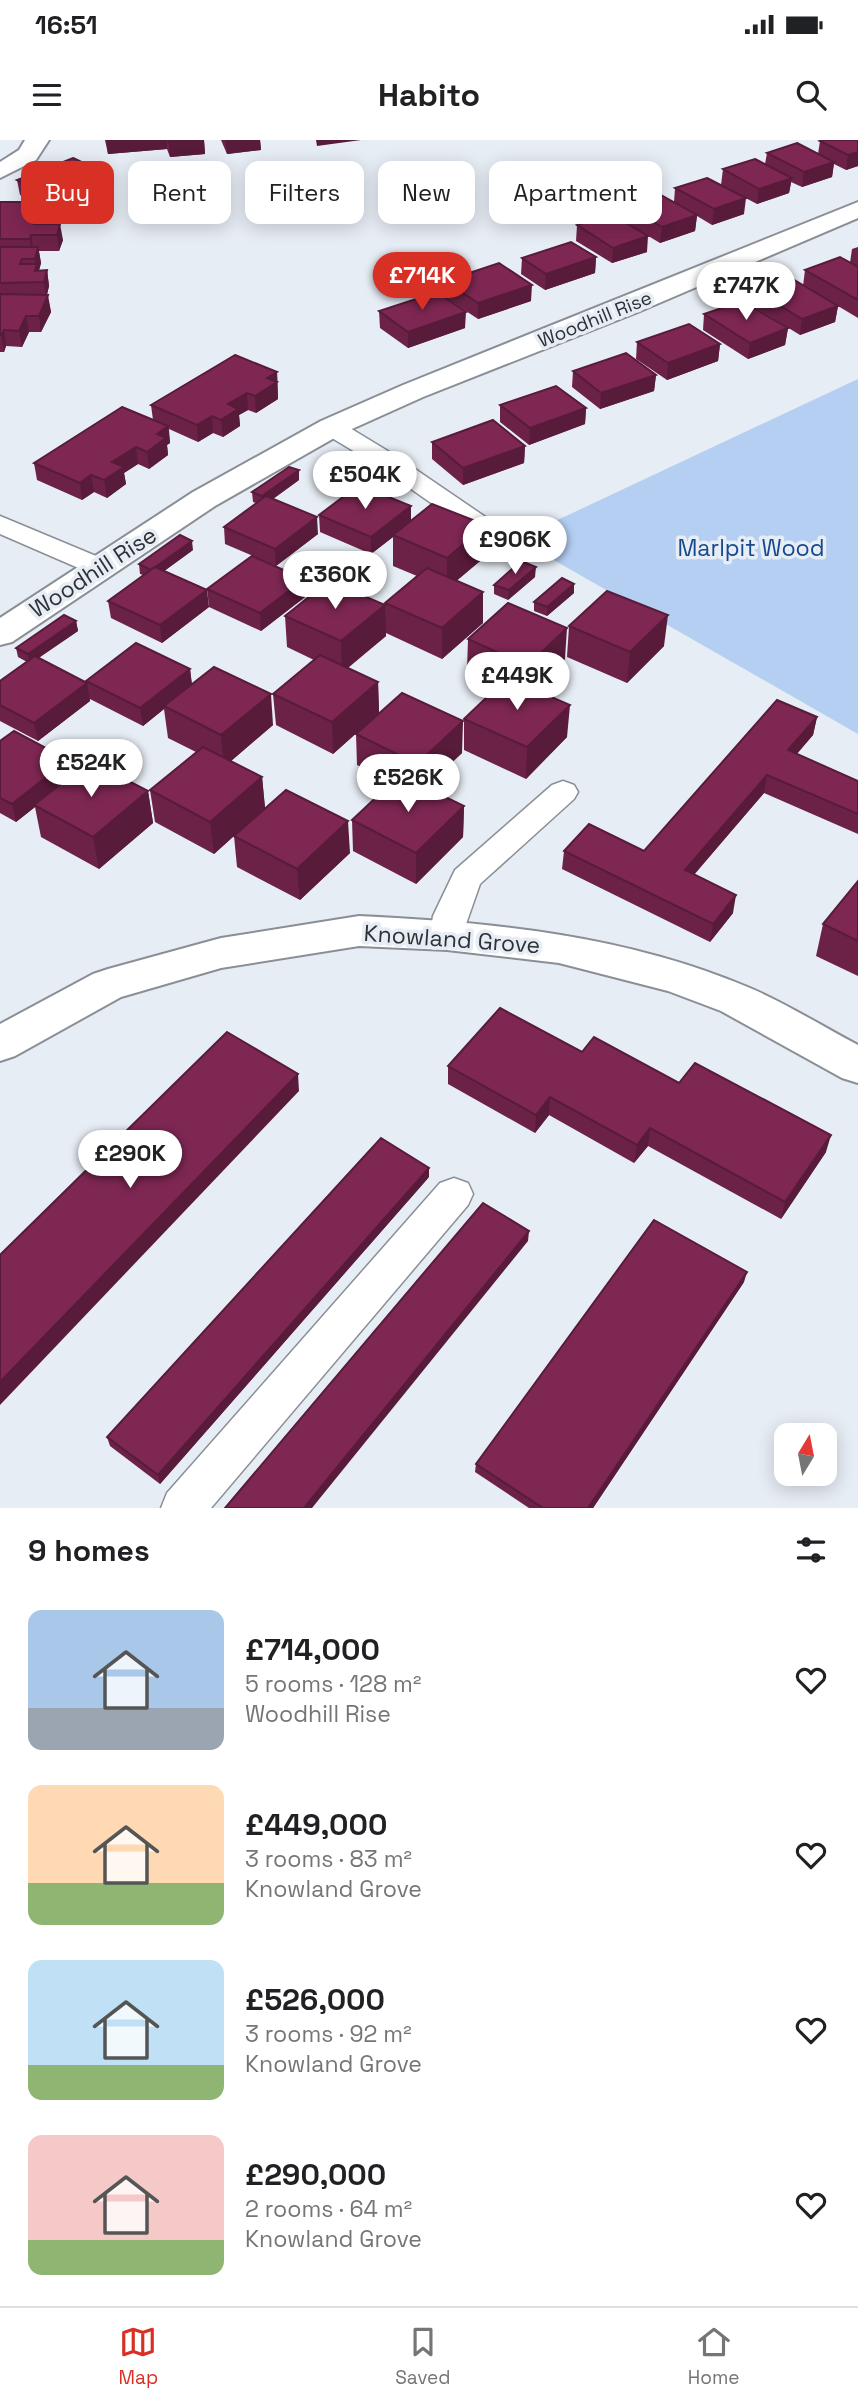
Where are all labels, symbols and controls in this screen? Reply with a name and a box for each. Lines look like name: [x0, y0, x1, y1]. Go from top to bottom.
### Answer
text: 16:51: [35, 8, 97, 42]
text: Habito: [378, 75, 480, 115]
icon: menu: [28, 76, 66, 114]
icon: search: [792, 76, 830, 114]
chip: Buy: [21, 161, 114, 224]
chip: Rent: [128, 161, 231, 224]
chip: Filters: [245, 161, 364, 224]
chip: New: [378, 161, 475, 224]
chip: Apartment: [489, 161, 662, 224]
pin: £714K: [373, 253, 471, 312]
text: £714K: [389, 260, 455, 290]
pin: £747K: [697, 262, 795, 322]
text: £747K: [712, 270, 780, 300]
street label: Woodhill Rise: [534, 285, 656, 353]
pin: £504K: [316, 452, 414, 511]
text: £504K: [329, 459, 401, 489]
pin: £906K: [466, 516, 564, 576]
street label: Woodhill Rise: [24, 520, 162, 624]
text: £906K: [479, 524, 551, 554]
park label: Marlpit Wood: [677, 533, 825, 563]
pin: £360K: [286, 552, 384, 611]
text: £360K: [299, 559, 371, 589]
pin: £449K: [468, 652, 566, 712]
text: £449K: [481, 660, 553, 690]
pin: £524K: [42, 740, 140, 799]
text: £524K: [56, 747, 126, 777]
pin: £526K: [359, 754, 457, 814]
text: £526K: [373, 762, 443, 792]
street label: Knowland Grove: [363, 918, 541, 960]
pin: £290K: [81, 1130, 179, 1190]
text: £290K: [94, 1138, 166, 1168]
north arrow: [774, 1423, 836, 1486]
map controls: [774, 1423, 837, 1486]
text: 9 homes: [28, 1531, 150, 1570]
icon: filters: [792, 1531, 830, 1569]
text: £714,000: [245, 1630, 380, 1669]
icon: home: [84, 1638, 168, 1722]
icon: heart: [792, 1661, 830, 1699]
text: 5 rooms · 128 m²: [245, 1669, 421, 1699]
text: Woodhill Rise: [245, 1699, 391, 1729]
text: £449,000: [245, 1805, 387, 1844]
icon: home: [84, 1813, 168, 1897]
icon: heart: [792, 1836, 830, 1874]
text: 3 rooms · 83 m²: [245, 1844, 412, 1874]
text: Knowland Grove: [245, 1874, 422, 1904]
text: £526,000: [245, 1980, 385, 2019]
icon: home: [84, 1988, 168, 2072]
icon: heart: [792, 2011, 830, 2049]
text: 3 rooms · 92 m²: [245, 2019, 412, 2049]
text: Knowland Grove: [245, 2049, 422, 2079]
text: £290,000: [245, 2155, 386, 2194]
icon: home: [84, 2163, 168, 2247]
icon: heart: [792, 2186, 830, 2224]
text: 2 rooms · 64 m²: [245, 2194, 412, 2224]
text: Knowland Grove: [245, 2224, 422, 2254]
tab: Map: [119, 2323, 158, 2390]
tab: Saved: [395, 2323, 451, 2390]
tab: Home: [688, 2323, 739, 2390]

